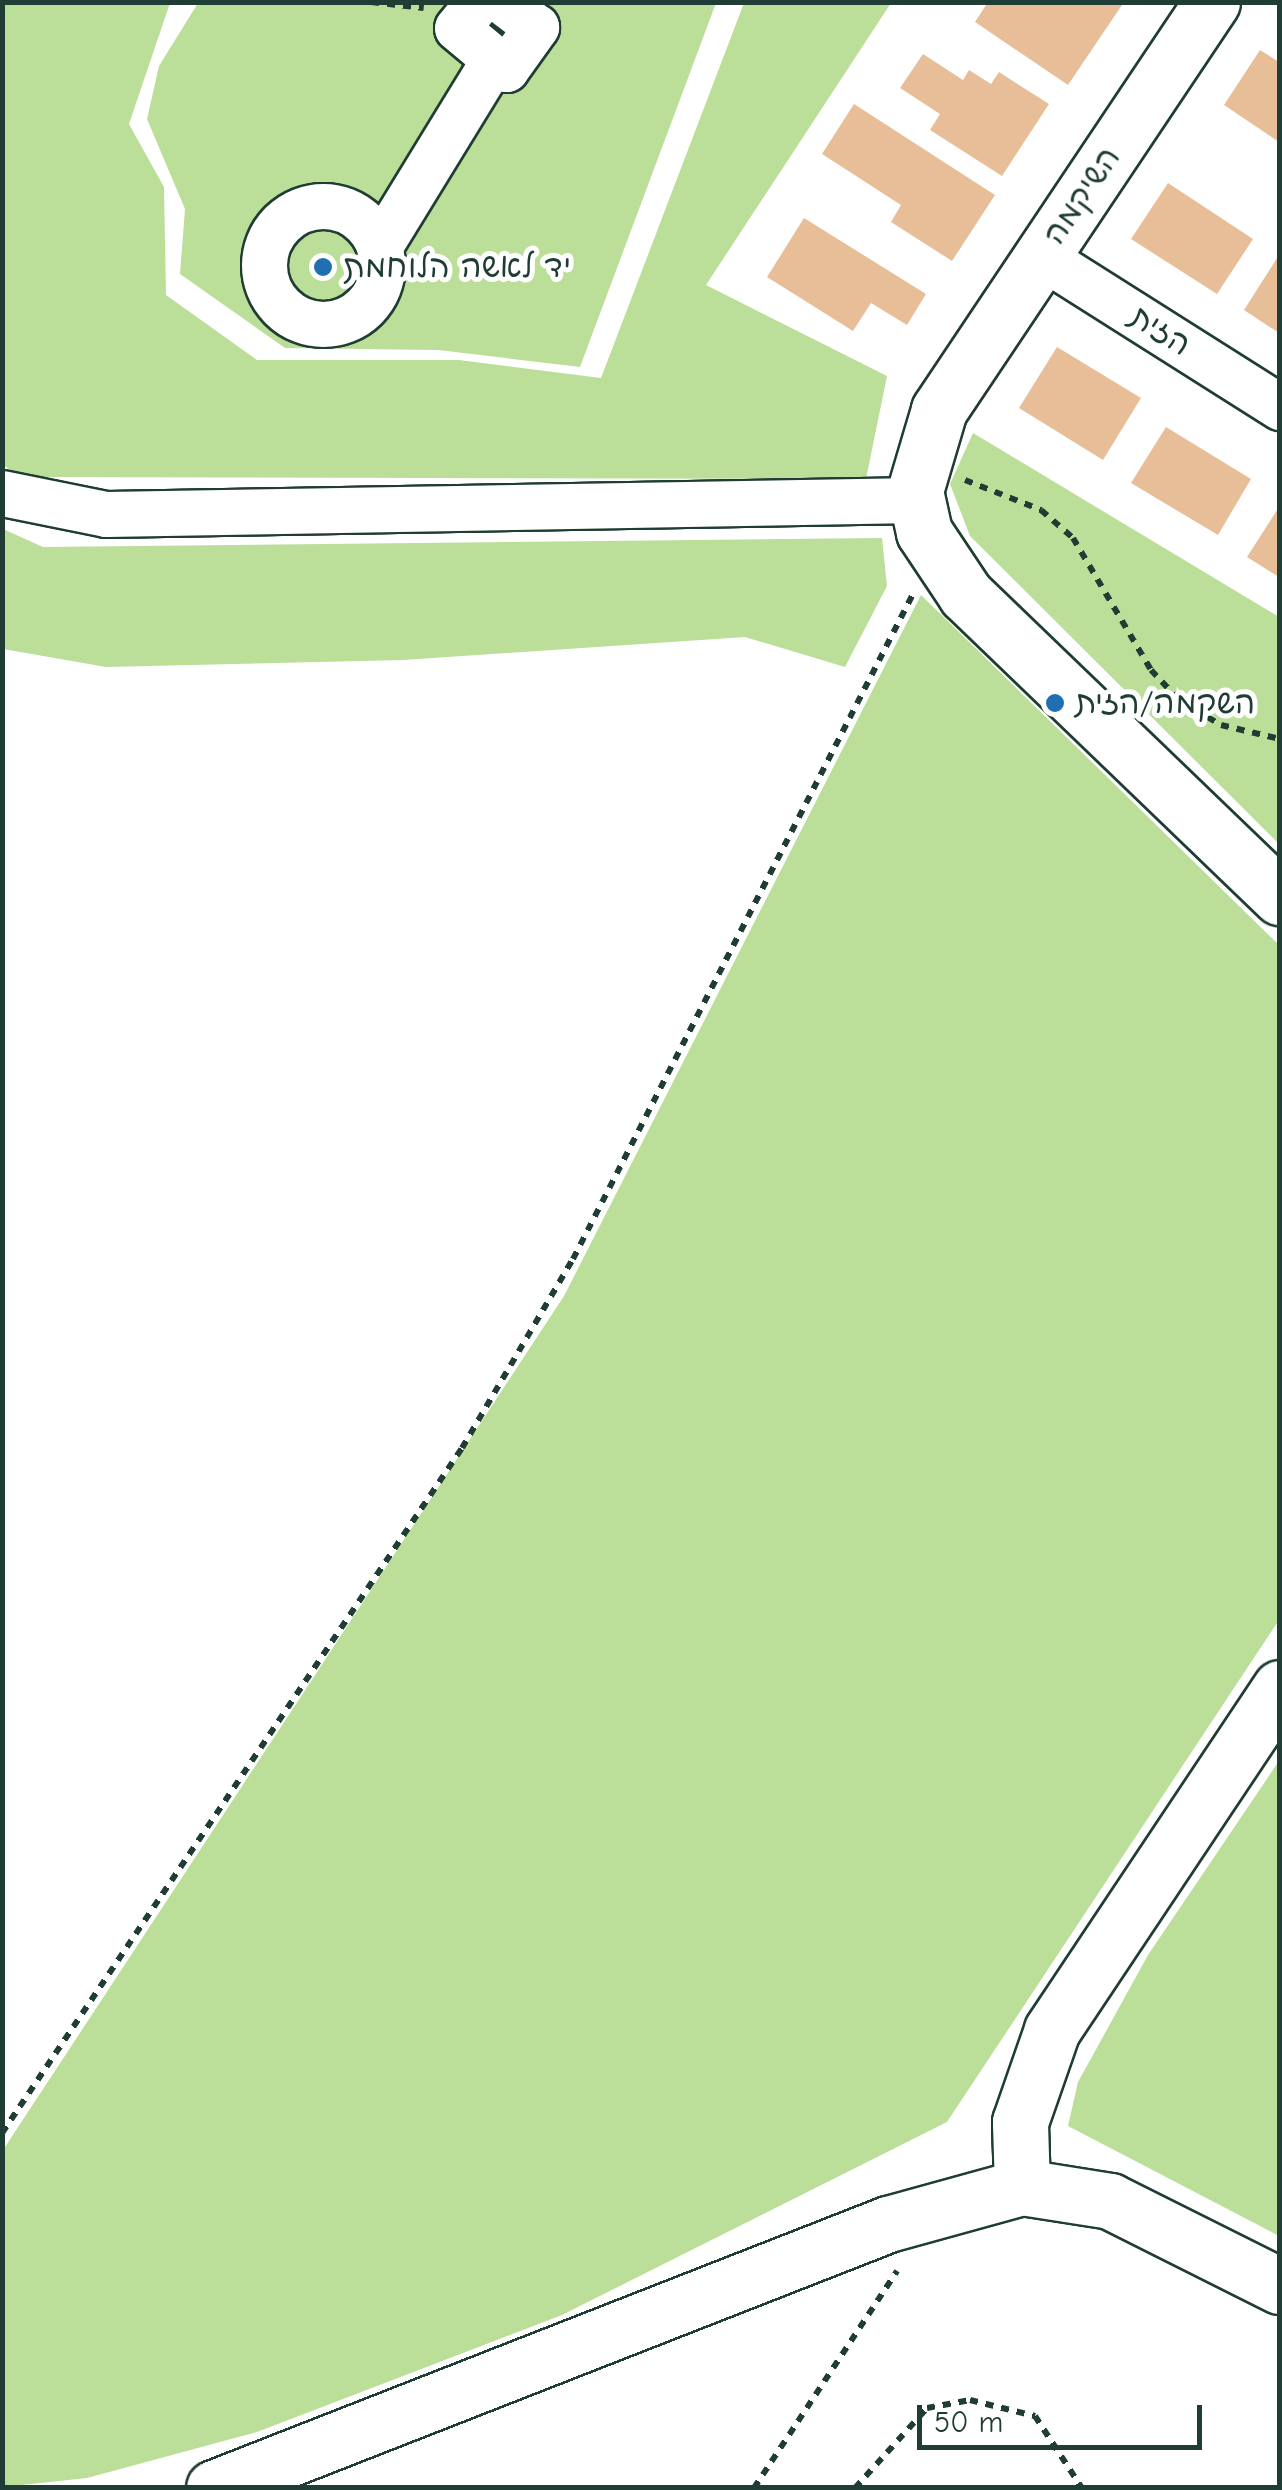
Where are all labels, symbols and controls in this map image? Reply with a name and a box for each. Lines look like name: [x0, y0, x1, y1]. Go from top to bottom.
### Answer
street label: השיקמה: [1035, 140, 1129, 252]
place label: יד לאשה הלוחמת: [343, 248, 571, 286]
marker: יד לאשה הלוחמת: [312, 256, 334, 278]
street label: הזית: [1122, 298, 1198, 364]
place label: השקמה/הזית: [1075, 684, 1255, 722]
marker: השקמה/הזית: [1044, 692, 1066, 714]
scale bar: [922, 2385, 1207, 2447]
text: 50 m: [934, 2405, 1003, 2440]

